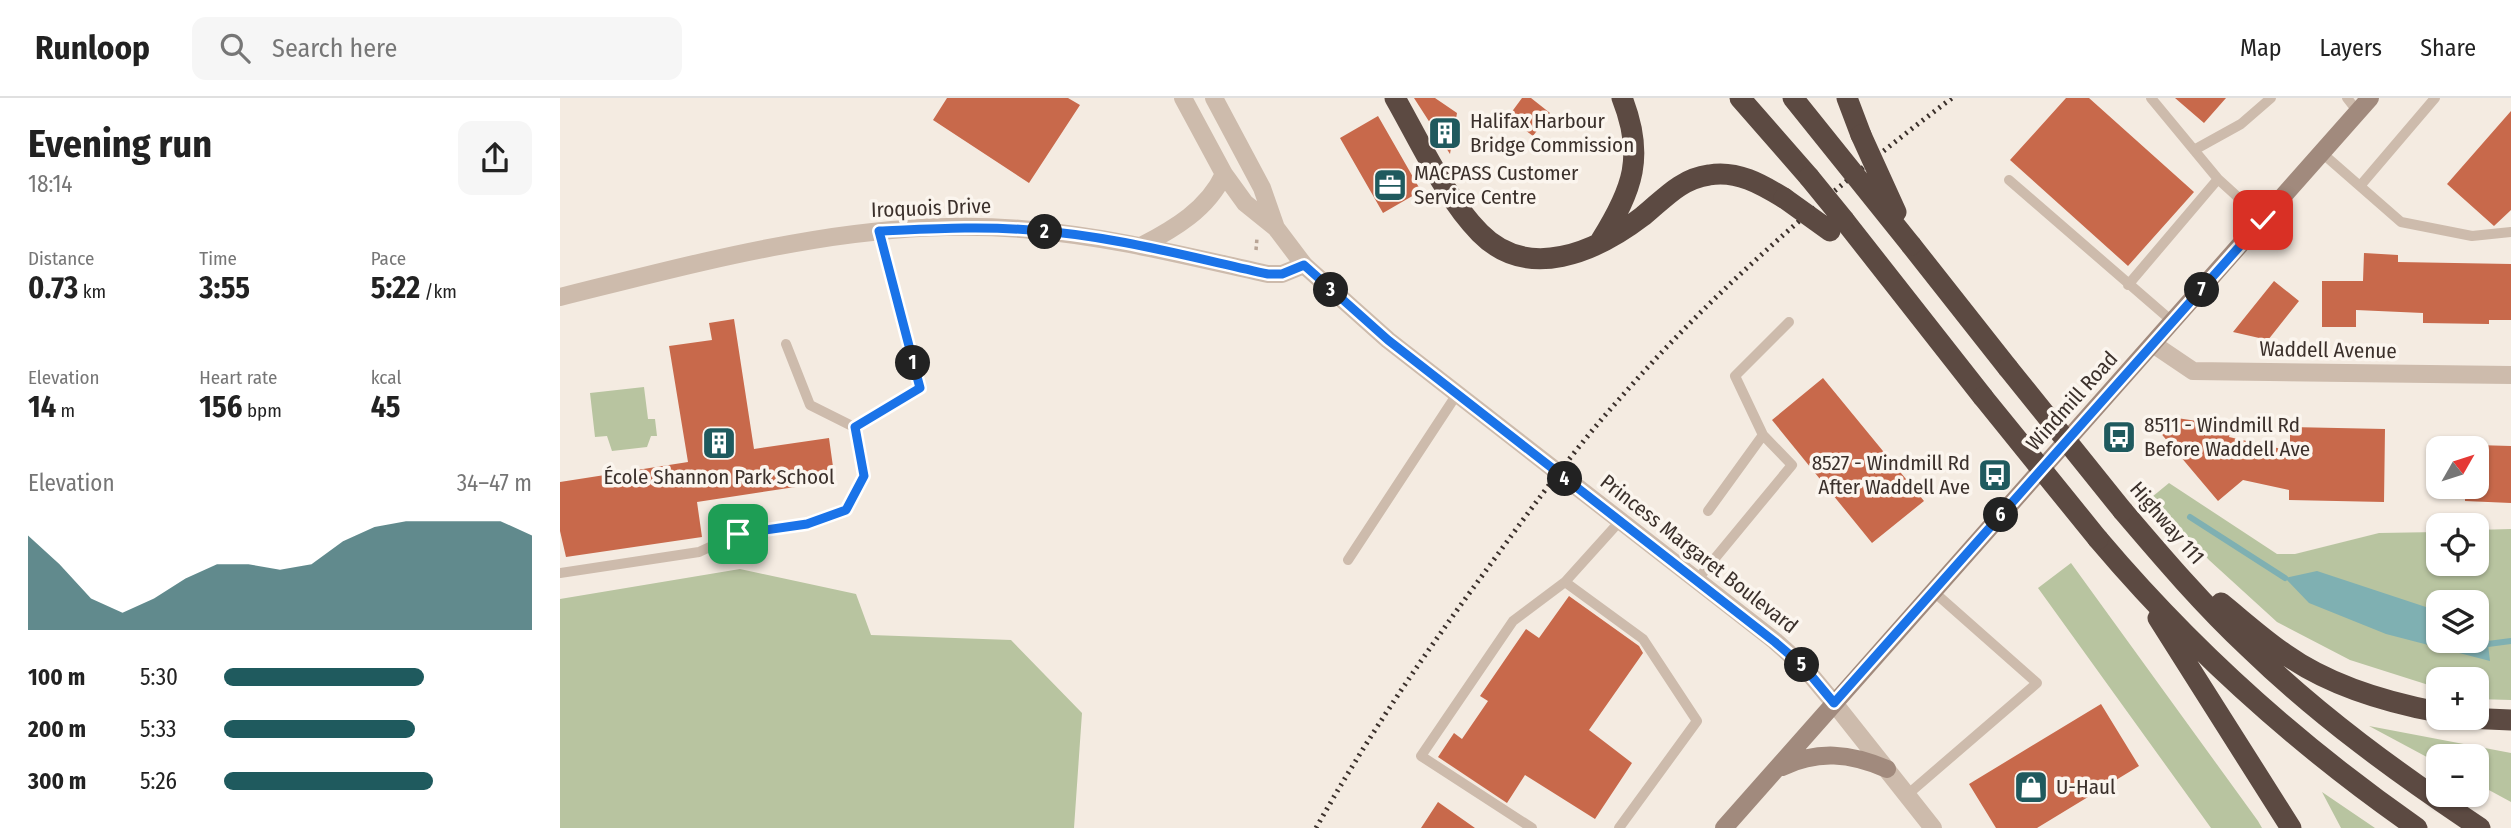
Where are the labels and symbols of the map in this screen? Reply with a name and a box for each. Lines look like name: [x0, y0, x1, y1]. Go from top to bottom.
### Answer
place label: Halifax Harbour Bridge Commission: [1470, 108, 1634, 158]
building icon: Halifax Harbour Bridge Commission: [1426, 114, 1464, 152]
place label: MACPASS Customer Service Centre: [1414, 160, 1579, 210]
office icon: MACPASS Customer Service Centre: [1371, 166, 1409, 204]
pin: [2233, 190, 2293, 250]
street label: Iroquois Drive: [870, 193, 992, 223]
pin: 2: [1028, 214, 1063, 250]
pin: 3: [1314, 272, 1348, 308]
pin: 7: [2184, 272, 2220, 308]
street label: Waddell Avenue: [2259, 336, 2397, 364]
pin: 1: [896, 345, 930, 380]
street label: Windmill Road: [2021, 346, 2123, 456]
place label: 8511 - Windmill Rd Before Waddell Ave: [2144, 412, 2310, 462]
bus stop icon: 8511 - Windmill Rd Before Waddell Ave: [2100, 418, 2138, 456]
building icon: École Shannon Park School: [700, 424, 738, 462]
north arrow: [2426, 436, 2488, 499]
place label: 8527 - Windmill Rd After Waddell Ave: [1812, 450, 1970, 500]
bus stop icon: 8527 - Windmill Rd After Waddell Ave: [1976, 456, 2014, 494]
pin: 4: [1548, 462, 1583, 496]
place label: École Shannon Park School: [603, 464, 835, 490]
street label: Princess Margaret Boulevard: [1595, 469, 1803, 639]
street label: Highway 111: [2124, 476, 2210, 570]
pin: 6: [1984, 498, 2018, 532]
pin: [708, 504, 768, 564]
pin: 5: [1784, 648, 1820, 682]
shop icon: U-Haul: [2012, 768, 2050, 806]
place label: U-Haul: [2056, 774, 2116, 800]

